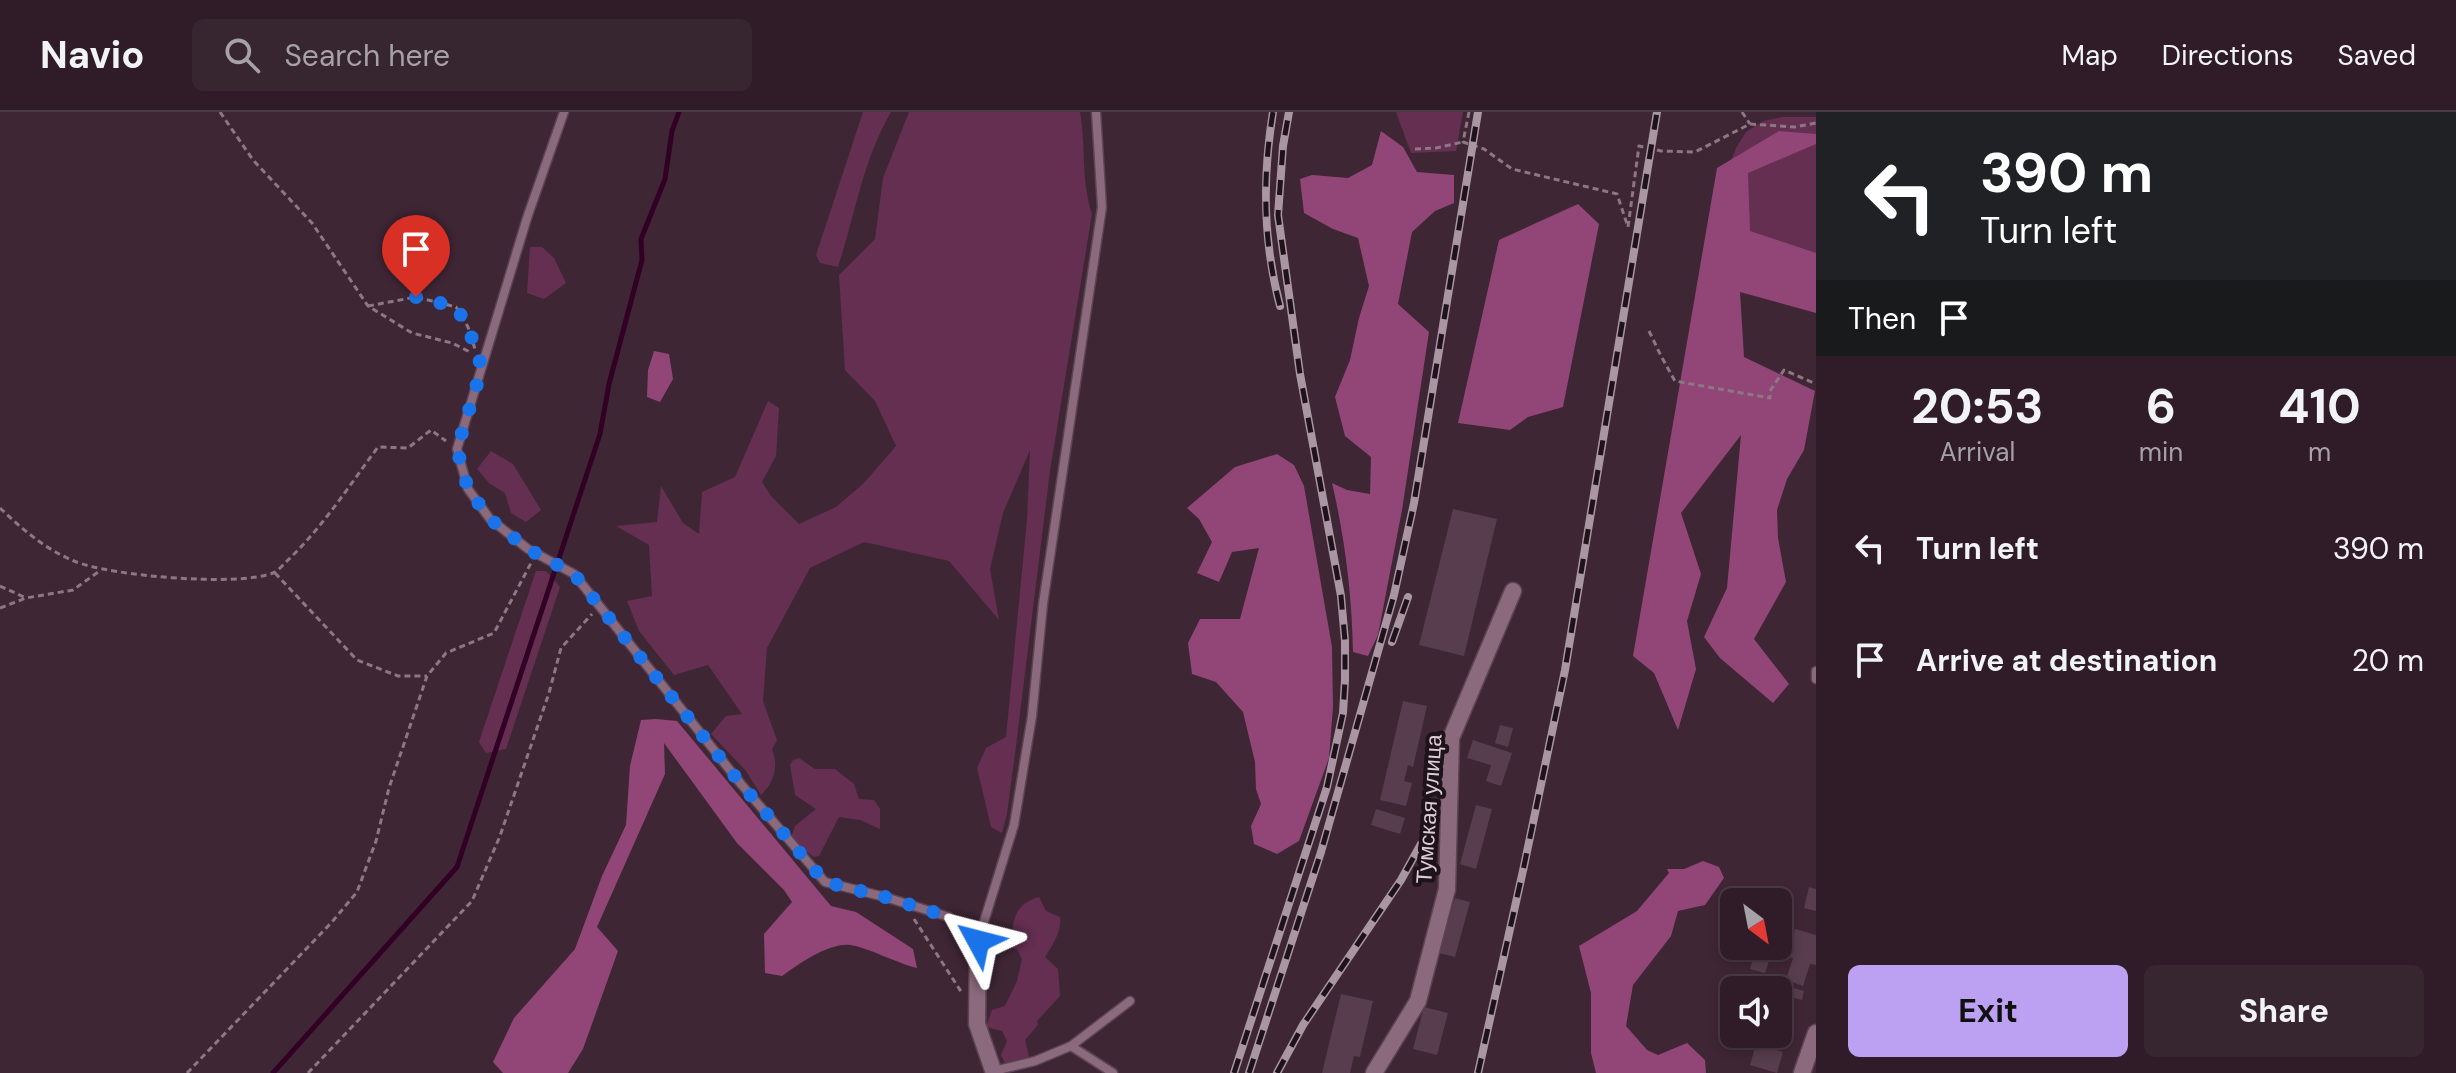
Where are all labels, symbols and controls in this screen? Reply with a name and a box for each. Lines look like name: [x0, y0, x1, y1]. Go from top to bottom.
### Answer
search box: [192, 19, 752, 91]
text: Navio: [40, 30, 144, 80]
icon: search: [220, 33, 264, 77]
text: Search here: [284, 36, 450, 75]
text: Map: [2061, 37, 2118, 74]
text: Directions: [2162, 37, 2294, 74]
text: Saved: [2338, 37, 2416, 74]
text: 390 m: [1980, 136, 2153, 209]
icon: left: [1848, 144, 1952, 248]
text: Turn left: [1980, 207, 2117, 254]
pin: [382, 215, 450, 297]
icon: arrive: [394, 227, 438, 271]
icon: arrive: [1932, 296, 1976, 340]
text: Then: [1848, 299, 1916, 338]
text: 20:53: [1911, 375, 2044, 438]
text: 6: [2146, 375, 2176, 438]
text: 410: [2278, 375, 2361, 438]
text: Arrival: [1939, 435, 2015, 469]
text: min: [2139, 435, 2183, 469]
text: m: [2308, 435, 2331, 469]
icon: left: [1848, 526, 1892, 570]
text: Turn left: [1916, 529, 2039, 568]
text: 390 m: [2333, 529, 2424, 568]
icon: arrive: [1848, 638, 1892, 682]
text: Arrive at destination: [1916, 641, 2217, 680]
text: 20 m: [2352, 641, 2424, 680]
street label: Тумская улица: [1409, 733, 1449, 885]
north arrow: [1720, 888, 1792, 960]
map controls: [1720, 888, 1792, 1048]
position arrow: [936, 899, 1020, 983]
button: Exit: [1848, 965, 2128, 1057]
button: Share: [2144, 965, 2424, 1057]
button: sound: [1720, 976, 1792, 1048]

